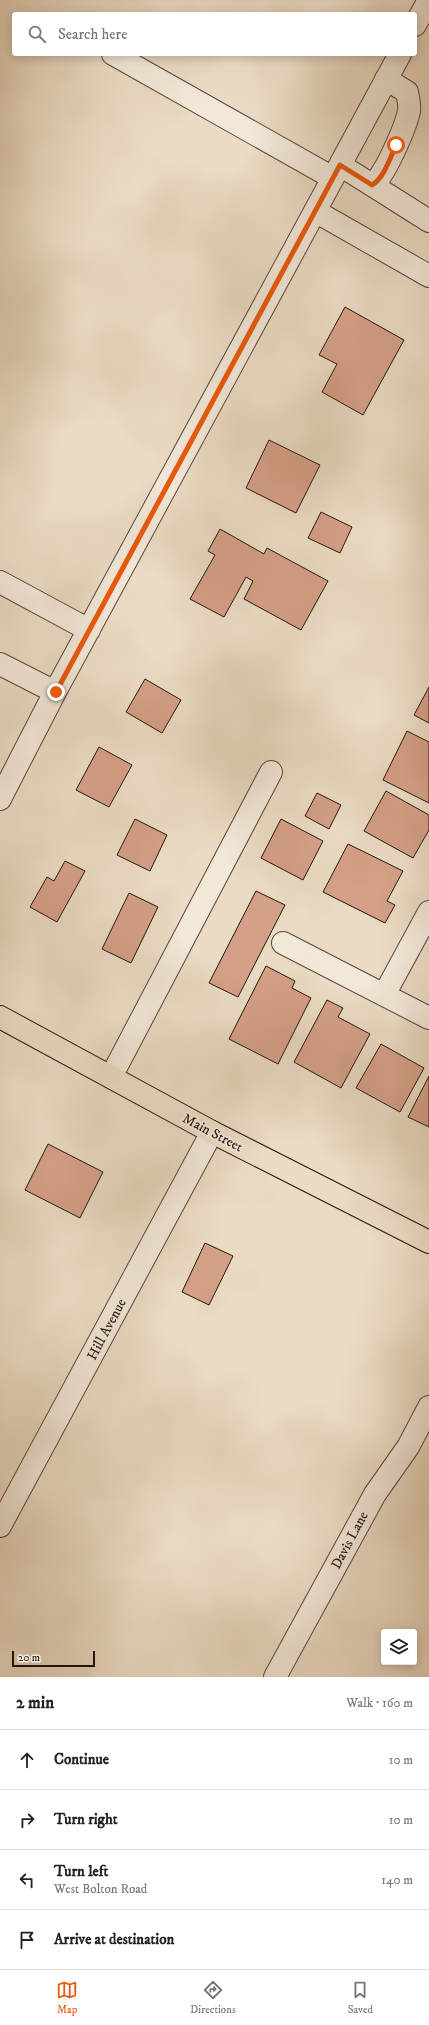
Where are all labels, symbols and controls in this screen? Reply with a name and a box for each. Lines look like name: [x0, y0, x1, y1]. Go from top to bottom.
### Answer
search box: [12, 12, 417, 56]
icon: search: [26, 23, 48, 45]
text: Search here: [58, 25, 127, 44]
route start: [387, 136, 405, 154]
route end: [47, 683, 65, 701]
street label: Main Street: [179, 1109, 246, 1157]
street label: Hill Avenue: [83, 1295, 131, 1363]
street label: Davis Lane: [327, 1508, 373, 1572]
map controls: [381, 1629, 417, 1665]
button: layers: [381, 1629, 417, 1665]
scale bar: [12, 1649, 95, 1668]
text: 20 m: [18, 1651, 40, 1665]
text: 2 min: [16, 1692, 54, 1714]
text: Walk · 160 m: [346, 1695, 413, 1711]
icon: ahead: [16, 1749, 38, 1771]
text: Continue: [54, 1750, 109, 1769]
text: 10 m: [389, 1752, 413, 1768]
icon: right: [16, 1809, 38, 1831]
text: Turn right: [54, 1810, 117, 1829]
text: 10 m: [389, 1812, 413, 1828]
text: Turn left: [54, 1862, 108, 1881]
icon: left: [16, 1869, 38, 1891]
text: 140 m: [381, 1872, 413, 1888]
text: West Bolton Road: [54, 1881, 147, 1897]
icon: arrive: [16, 1929, 38, 1951]
text: Arrive at destination: [54, 1930, 174, 1949]
tab: Map: [56, 1979, 78, 2017]
tab: Directions: [190, 1979, 236, 2017]
tab: Saved: [348, 1979, 373, 2017]

